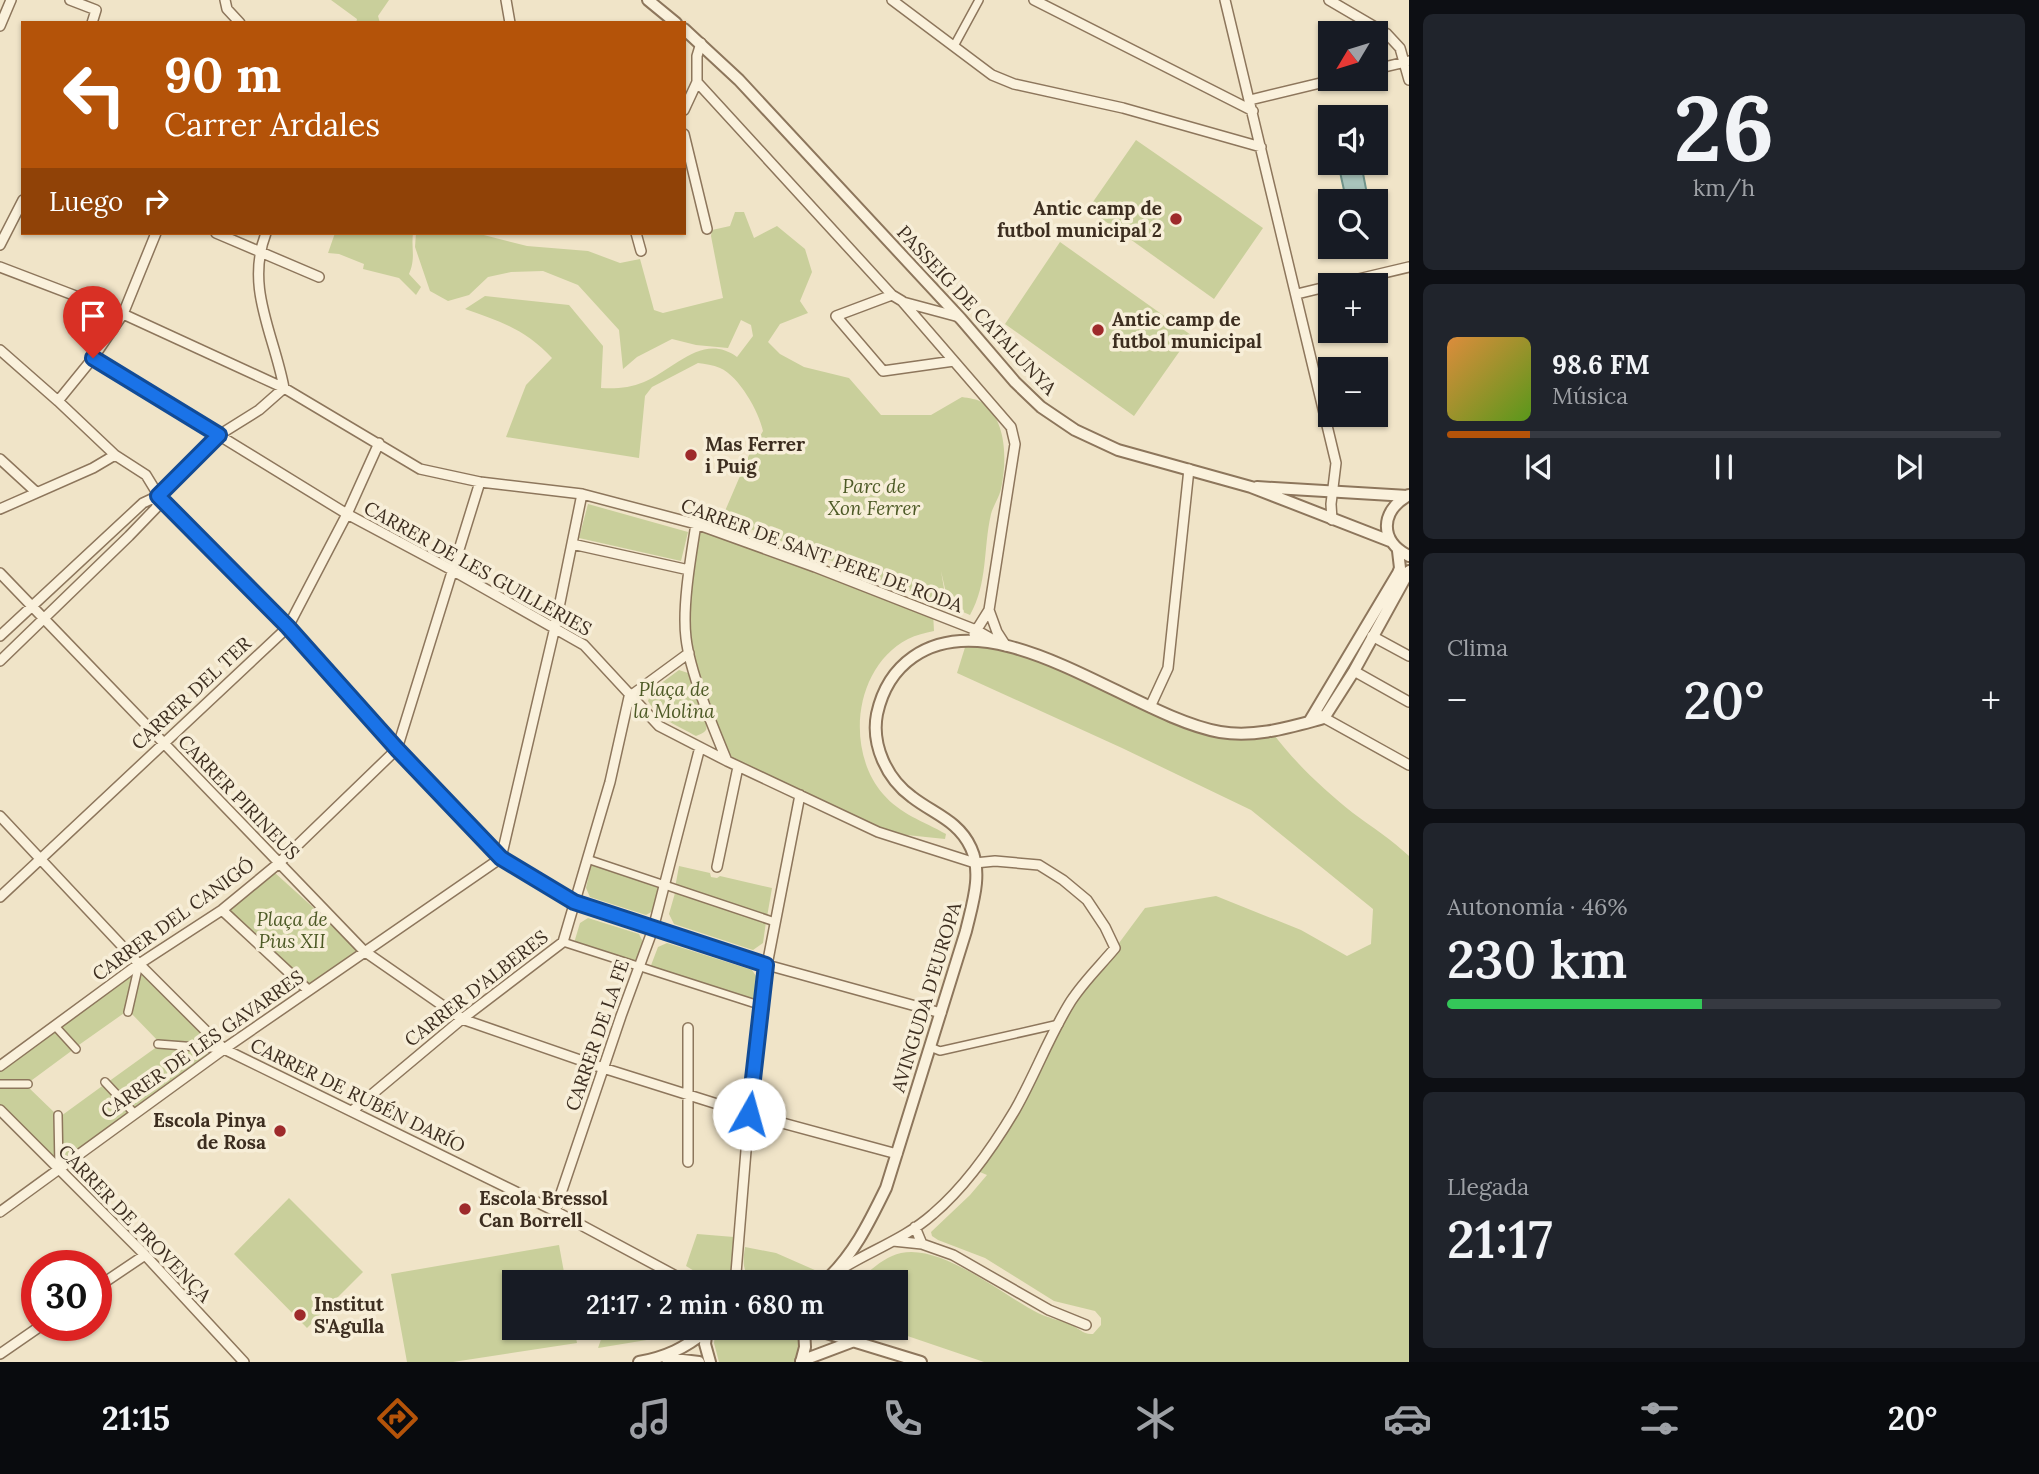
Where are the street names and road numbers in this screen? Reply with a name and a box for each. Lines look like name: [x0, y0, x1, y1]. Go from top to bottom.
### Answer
street label: PASSEIG DE CATALUNYA: [892, 220, 1063, 401]
street label: CARRER DE SANT PERE DE RODA: [678, 493, 967, 618]
street label: CARRER DE LES GUILLERIES: [360, 495, 596, 641]
street label: CARRER DEL TER: [126, 631, 256, 755]
street label: CARRER PIRINEUS: [173, 729, 305, 865]
street label: CARRER DEL CANIGÓ: [87, 852, 259, 986]
street label: AVINGUDA D'EUROPA: [885, 898, 967, 1096]
street label: CARRER D'ALBERES: [399, 924, 553, 1052]
street label: CARRER DE LA FE: [560, 956, 634, 1114]
street label: CARRER DE LES GAVARRES: [96, 965, 308, 1123]
street label: CARRER DE RUBÉN DARÍO: [247, 1032, 469, 1158]
street label: CARRER DE PROVENÇA: [53, 1139, 217, 1308]

